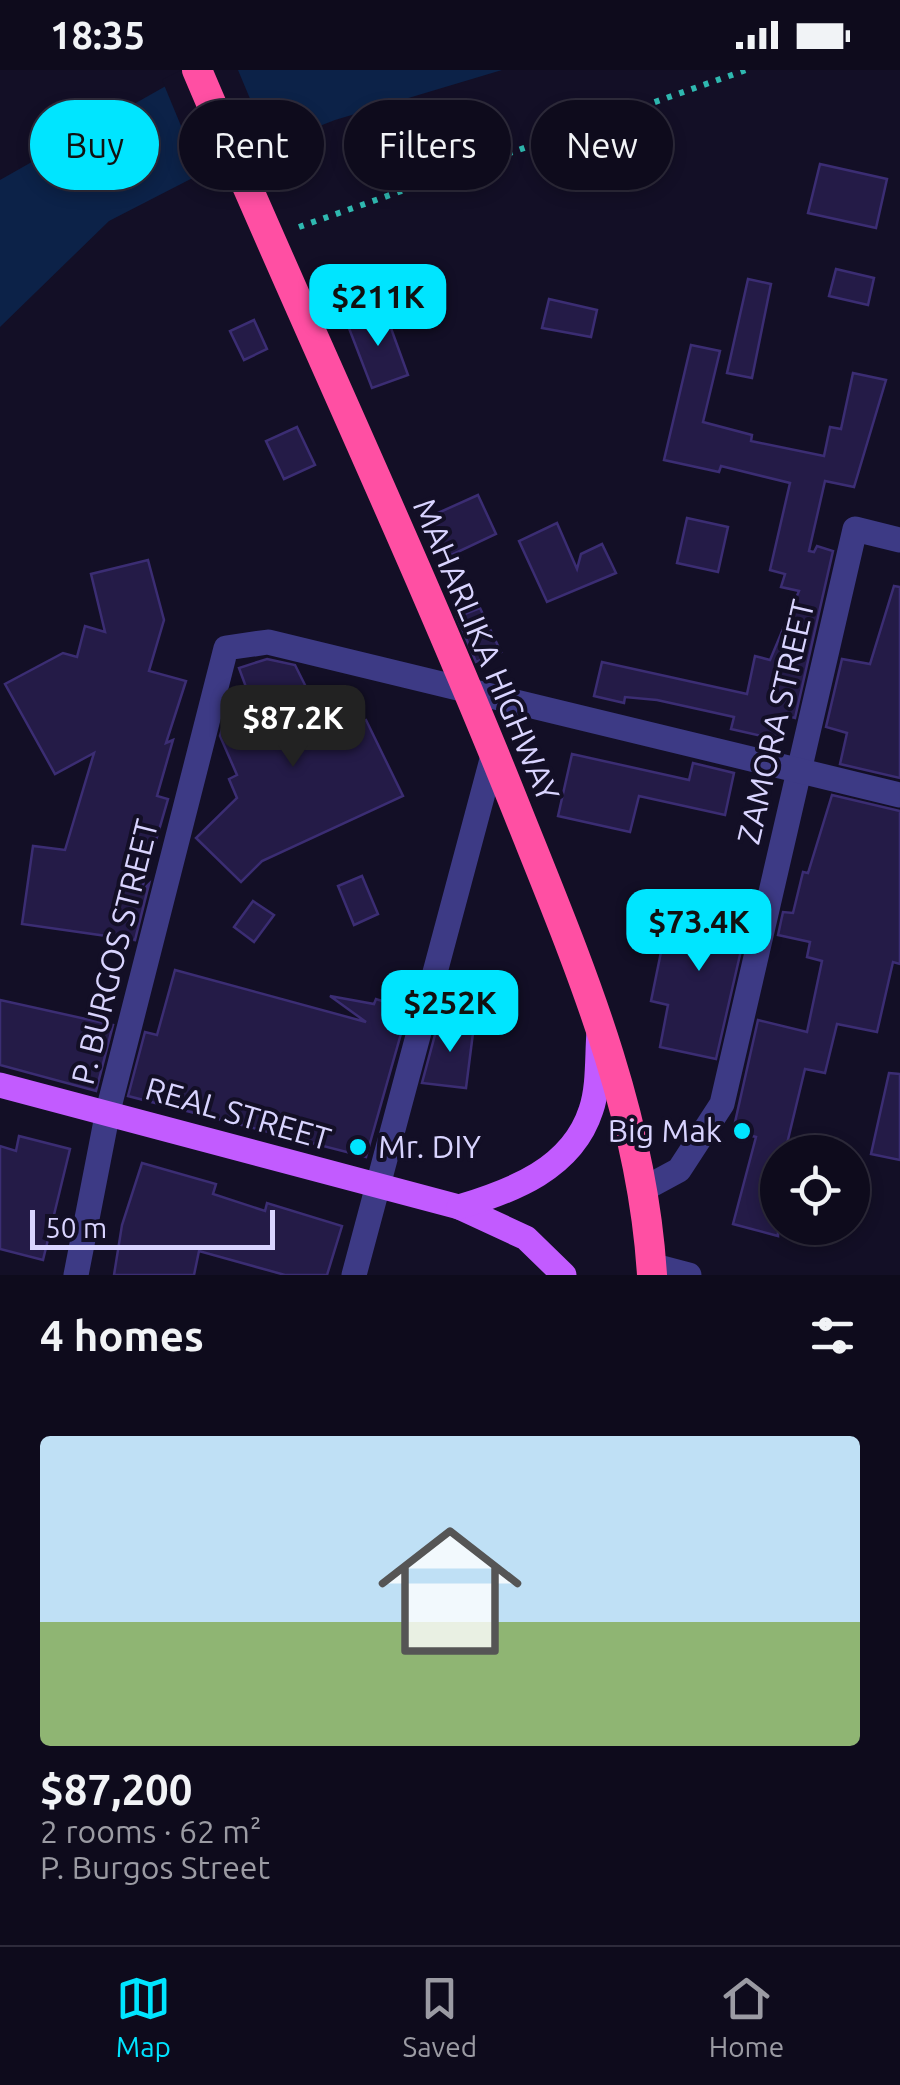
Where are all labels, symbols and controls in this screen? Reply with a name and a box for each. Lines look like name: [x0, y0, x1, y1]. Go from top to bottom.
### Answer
text: 18:35: [50, 14, 145, 56]
chip: Buy: [30, 100, 159, 190]
chip: Rent: [179, 100, 324, 190]
chip: Filters: [344, 100, 511, 190]
chip: New: [531, 100, 673, 190]
pin: $211K: [308, 264, 448, 349]
text: $211K: [331, 278, 425, 314]
street label: MAHARLIKA HIGHWAY: [407, 493, 567, 807]
street label: ZAMORA STREET: [729, 596, 821, 847]
pin: $87.2K: [212, 685, 374, 770]
text: $87.2K: [242, 699, 344, 735]
street label: P. BURGOS STREET: [64, 815, 164, 1088]
pin: $73.4K: [618, 889, 780, 974]
text: $73.4K: [648, 903, 750, 939]
pin: $252K: [380, 970, 520, 1055]
text: $252K: [403, 984, 497, 1020]
street label: REAL STREET: [142, 1069, 335, 1157]
place label: Big Mak: [608, 1112, 722, 1148]
marker: Big Mak: [731, 1120, 753, 1142]
place label: Mr. DIY: [378, 1128, 481, 1164]
map controls: [760, 1135, 870, 1245]
button: locate: [760, 1135, 870, 1245]
marker: Mr. DIY: [347, 1136, 369, 1158]
scale bar: [30, 1205, 275, 1250]
text: 50 m: [45, 1212, 107, 1243]
icon: filters: [805, 1308, 860, 1363]
text: 4 homes: [40, 1312, 204, 1359]
icon: home: [360, 1501, 540, 1681]
text: $87,200: [40, 1766, 192, 1813]
text: 2 rooms · 62 m²: [40, 1813, 261, 1849]
text: P. Burgos Street: [40, 1849, 270, 1885]
tab: Map: [116, 1971, 171, 2062]
tab: Saved: [403, 1971, 477, 2062]
tab: Home: [709, 1971, 784, 2062]

